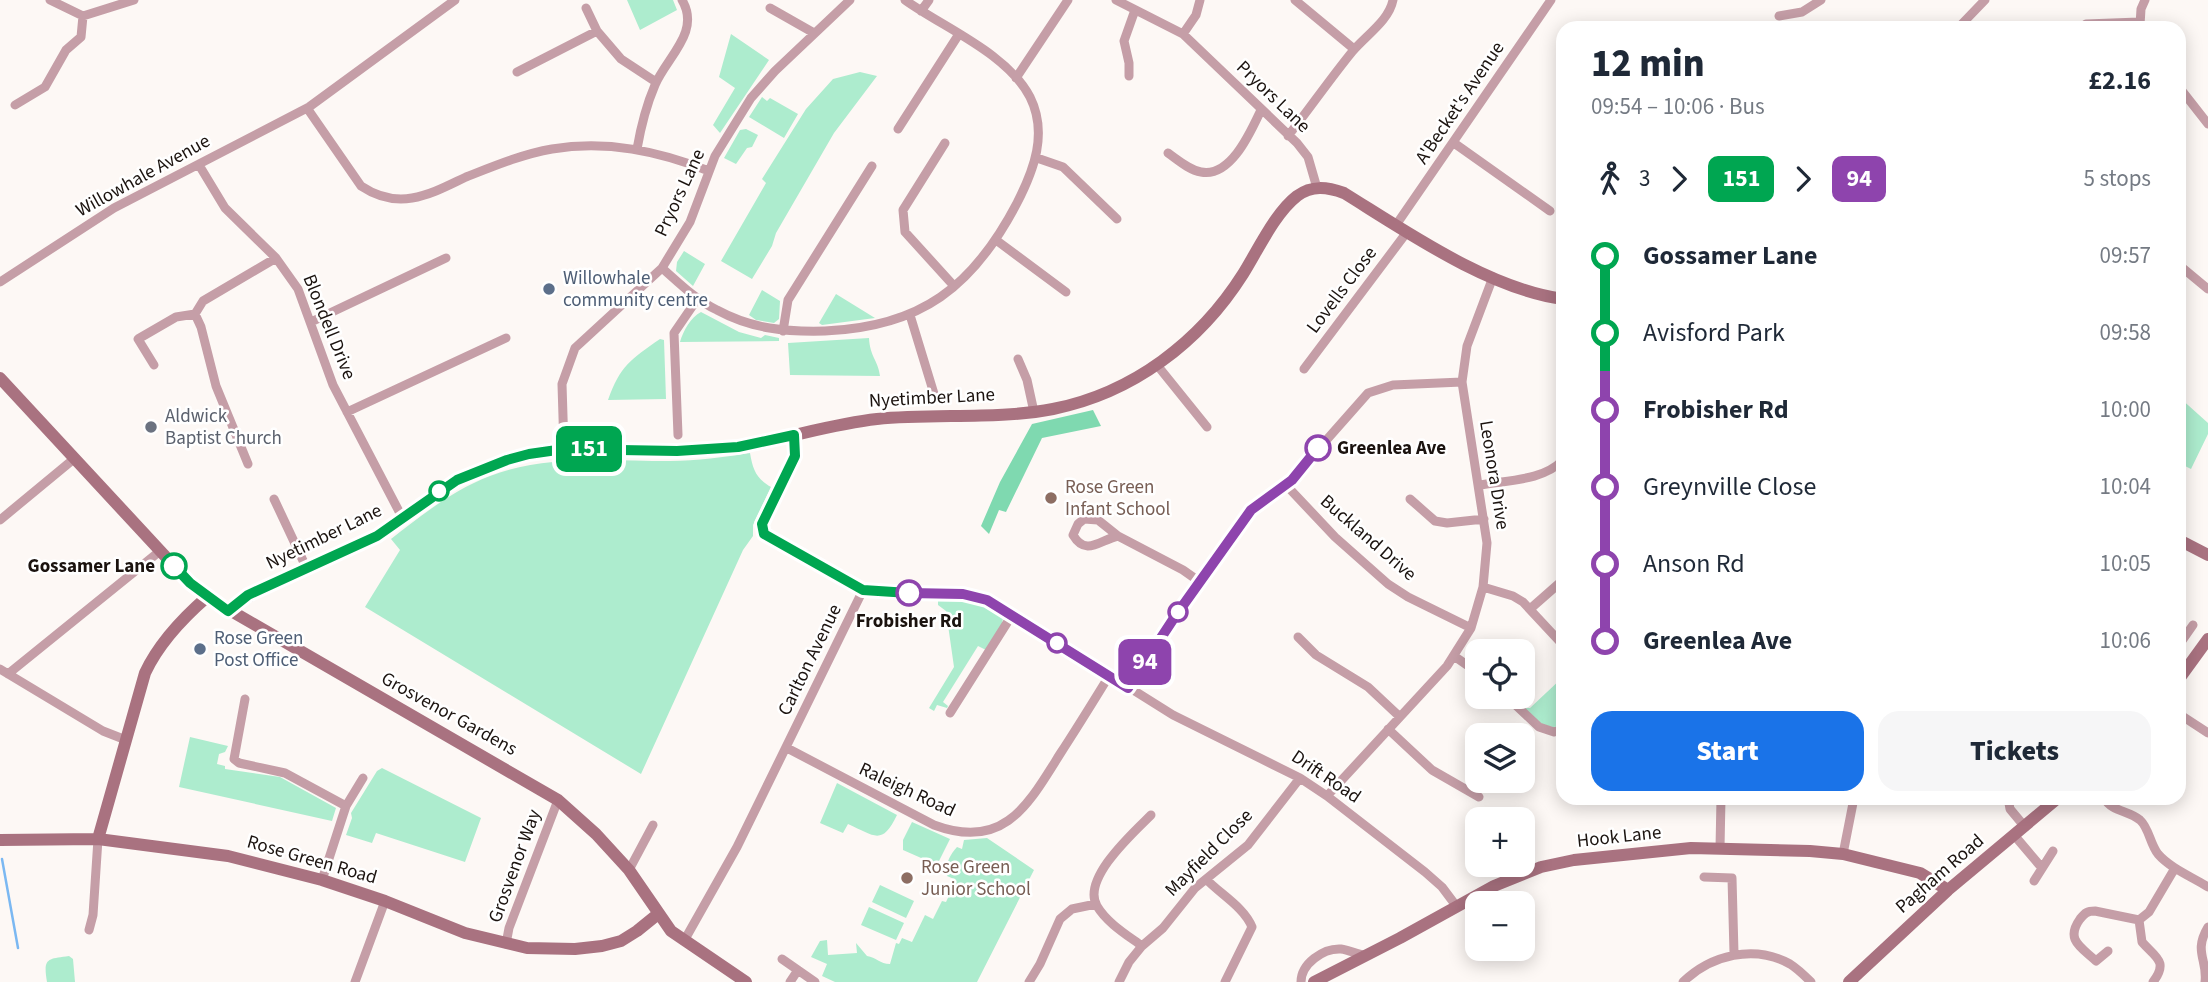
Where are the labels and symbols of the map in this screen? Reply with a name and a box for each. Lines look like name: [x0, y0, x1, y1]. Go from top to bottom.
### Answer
street label: A'Becket's Avenue: [1409, 36, 1511, 170]
street label: Pryors Lane: [1230, 55, 1316, 139]
street label: Willowhale Avenue: [71, 128, 215, 224]
street label: Pryors Lane: [648, 145, 712, 241]
street label: Lovells Close: [1300, 241, 1384, 339]
place label: Willowhale community centre: [563, 265, 708, 314]
street label: Blondell Drive: [296, 270, 362, 384]
marker: Willowhale community centre: [541, 281, 557, 297]
street label: Nyetimber Lane: [868, 381, 996, 415]
place label: Aldwick Baptist Church: [165, 403, 282, 452]
marker: Aldwick Baptist Church: [143, 419, 159, 435]
street label: Leonora Drive: [1472, 419, 1516, 531]
line badge: 151: [549, 426, 629, 472]
marker: Greenlea Ave: [1305, 435, 1331, 461]
place label: Greenlea Ave: [1337, 435, 1446, 462]
place label: Rose Green Infant School: [1065, 474, 1170, 523]
unlabelled marker: [429, 481, 449, 501]
street label: Buckland Drive: [1314, 488, 1422, 588]
marker: Rose Green Infant School: [1043, 490, 1059, 506]
street label: Nyetimber Lane: [261, 497, 387, 577]
place label: Gossamer Lane: [28, 553, 155, 580]
marker: Gossamer Lane: [161, 553, 187, 579]
marker: Frobisher Rd: [896, 580, 922, 606]
street label: Carlton Avenue: [771, 600, 849, 720]
unlabelled marker: [1168, 602, 1188, 622]
place label: Frobisher Rd: [856, 608, 962, 635]
place label: Rose Green Post Office: [214, 625, 303, 674]
unlabelled marker: [1047, 633, 1067, 653]
line badge: 94: [1114, 639, 1176, 685]
marker: Rose Green Post Office: [192, 641, 208, 657]
street label: Grosvenor Gardens: [376, 665, 522, 763]
street label: Drift Road: [1286, 744, 1366, 810]
street label: Raleigh Road: [854, 756, 960, 824]
street label: Mayfield Close: [1159, 803, 1259, 903]
street label: Grosvenor Way: [482, 805, 548, 926]
street label: Hook Lane: [1575, 819, 1663, 855]
street label: Pagham Road: [1890, 828, 1990, 920]
street label: Rose Green Road: [244, 829, 380, 891]
place label: Rose Green Junior School: [921, 854, 1031, 903]
marker: Rose Green Junior School: [899, 870, 915, 886]

